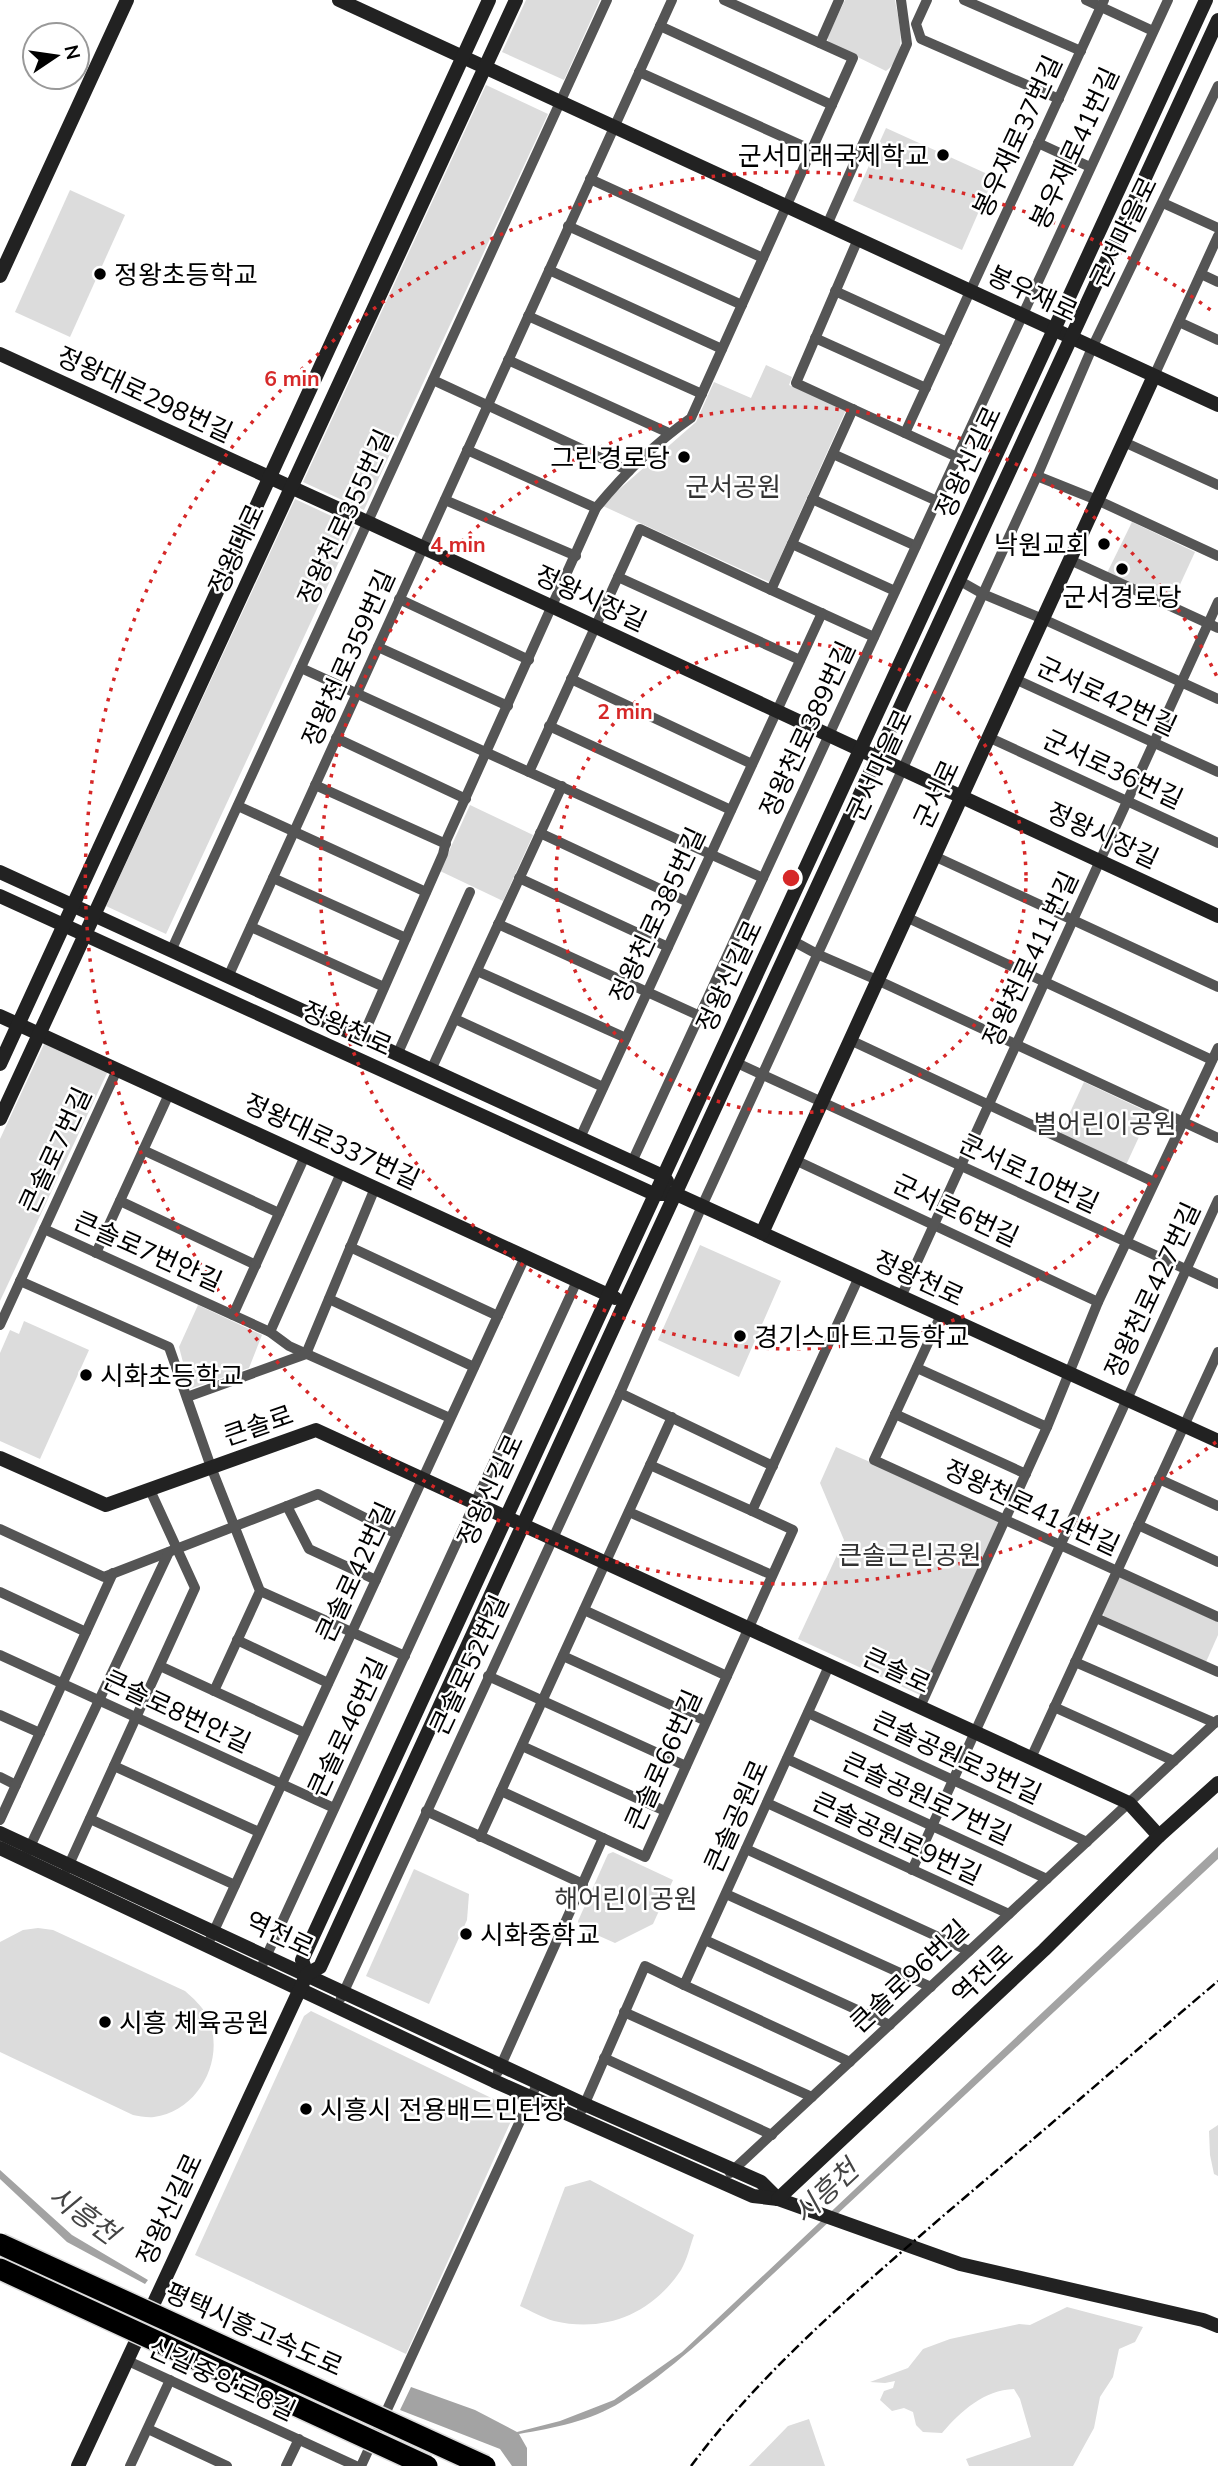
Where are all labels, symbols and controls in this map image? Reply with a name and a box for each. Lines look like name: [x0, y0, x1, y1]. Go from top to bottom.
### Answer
north arrow: [21, 21, 91, 91]
text: N: [59, 42, 86, 62]
street label: 봉우재로37번길: [965, 50, 1069, 222]
street label: 봉우재로41번길: [1022, 62, 1126, 234]
place label: 군서미래국제학교: [738, 139, 929, 172]
marker: 군서미래국제학교: [935, 147, 951, 163]
street label: 군서마을로: [1082, 171, 1164, 293]
place label: 정왕초등학교: [114, 258, 258, 291]
street label: 봉우재로: [983, 258, 1083, 328]
marker: 정왕초등학교: [92, 266, 108, 282]
street label: 정왕대로298번길: [52, 339, 238, 449]
text: 6 min: [264, 365, 320, 391]
street label: 정왕신길로: [928, 401, 1008, 523]
street label: 정왕천로355번길: [290, 424, 400, 610]
place label: 그린경로당: [550, 441, 670, 474]
marker: 그린경로당: [676, 449, 692, 465]
park label: 군서공원: [685, 470, 781, 503]
street label: 정왕대로: [201, 499, 271, 599]
place label: 낙원교회: [994, 528, 1090, 561]
text: 4 min: [430, 531, 486, 557]
marker: 낙원교회: [1096, 536, 1112, 552]
street label: 정왕시장길: [530, 558, 652, 638]
marker: 군서경로당: [1114, 561, 1130, 577]
street label: 정왕천로359번길: [294, 564, 402, 752]
place label: 군서경로당: [1062, 580, 1182, 613]
street label: 정왕천로389번길: [752, 636, 862, 822]
street label: 군서로42번길: [1032, 649, 1182, 743]
text: 2 min: [597, 698, 653, 724]
street label: 군서마을로: [839, 704, 919, 826]
street label: 군서로36번길: [1038, 722, 1188, 816]
street label: 군서로: [906, 755, 966, 833]
street label: 정왕시장길: [1042, 795, 1164, 875]
street label: 정왕천로385번길: [602, 822, 712, 1008]
centre of rings: [779, 866, 803, 890]
street label: 정왕천로411번길: [975, 866, 1085, 1052]
street label: 정왕신길로: [689, 915, 769, 1037]
street label: 정왕천로: [297, 993, 397, 1063]
street label: 큰솔로7번길: [11, 1082, 99, 1218]
street label: 정왕대로337번길: [239, 1086, 425, 1196]
park label: 별어린이공원: [1033, 1107, 1177, 1140]
street label: 군서로10번길: [954, 1126, 1104, 1220]
street label: 군서로6번길: [888, 1166, 1024, 1254]
street label: 정왕천로427번길: [1097, 1197, 1207, 1383]
street label: 큰솔로7번안길: [69, 1204, 227, 1298]
street label: 정왕천로: [869, 1243, 969, 1313]
place label: 경기스마트고등학교: [754, 1320, 969, 1353]
marker: 경기스마트고등학교: [732, 1328, 748, 1344]
place label: 시화초등학교: [100, 1359, 244, 1392]
marker: 시화초등학교: [78, 1367, 94, 1383]
street label: 큰솔로: [219, 1398, 297, 1452]
street label: 정왕신길로: [450, 1429, 530, 1551]
street label: 정왕천로414번길: [939, 1452, 1125, 1562]
street label: 큰솔로42번길: [308, 1497, 402, 1647]
park label: 큰솔근린공원: [838, 1538, 982, 1571]
street label: 큰솔로52번길: [422, 1590, 516, 1740]
street label: 큰솔로: [858, 1640, 936, 1700]
street label: 큰솔로46번길: [300, 1652, 394, 1802]
street label: 큰솔로8번안길: [98, 1662, 256, 1760]
street label: 큰솔로66번길: [617, 1684, 709, 1836]
street label: 큰솔공원로3번길: [867, 1703, 1047, 1811]
street label: 큰솔공원로7번길: [837, 1744, 1017, 1852]
street label: 큰솔공원로: [697, 1755, 775, 1877]
street label: 큰솔공원로9번길: [807, 1784, 987, 1892]
park label: 해어린이공원: [554, 1882, 698, 1915]
street label: 역전로: [241, 1904, 319, 1964]
street label: 큰솔로96번길: [843, 1913, 975, 2039]
place label: 시화중학교: [480, 1918, 600, 1951]
marker: 시화중학교: [458, 1926, 474, 1942]
street label: 역전로: [945, 1937, 1019, 2011]
place label: 시흥 체육공원: [119, 2006, 269, 2039]
marker: 시흥 체육공원: [97, 2014, 113, 2030]
place label: 시흥시 전용배드민턴장: [320, 2093, 566, 2126]
marker: 시흥시 전용배드민턴장: [298, 2101, 314, 2117]
street label: 정왕신길로: [129, 2148, 209, 2270]
water label: 시흥천: [785, 2150, 868, 2230]
water label: 시흥천: [42, 2177, 128, 2253]
street label: 평택시흥고속도로: [160, 2275, 348, 2383]
street label: 신길중앙로8길: [143, 2330, 301, 2428]

